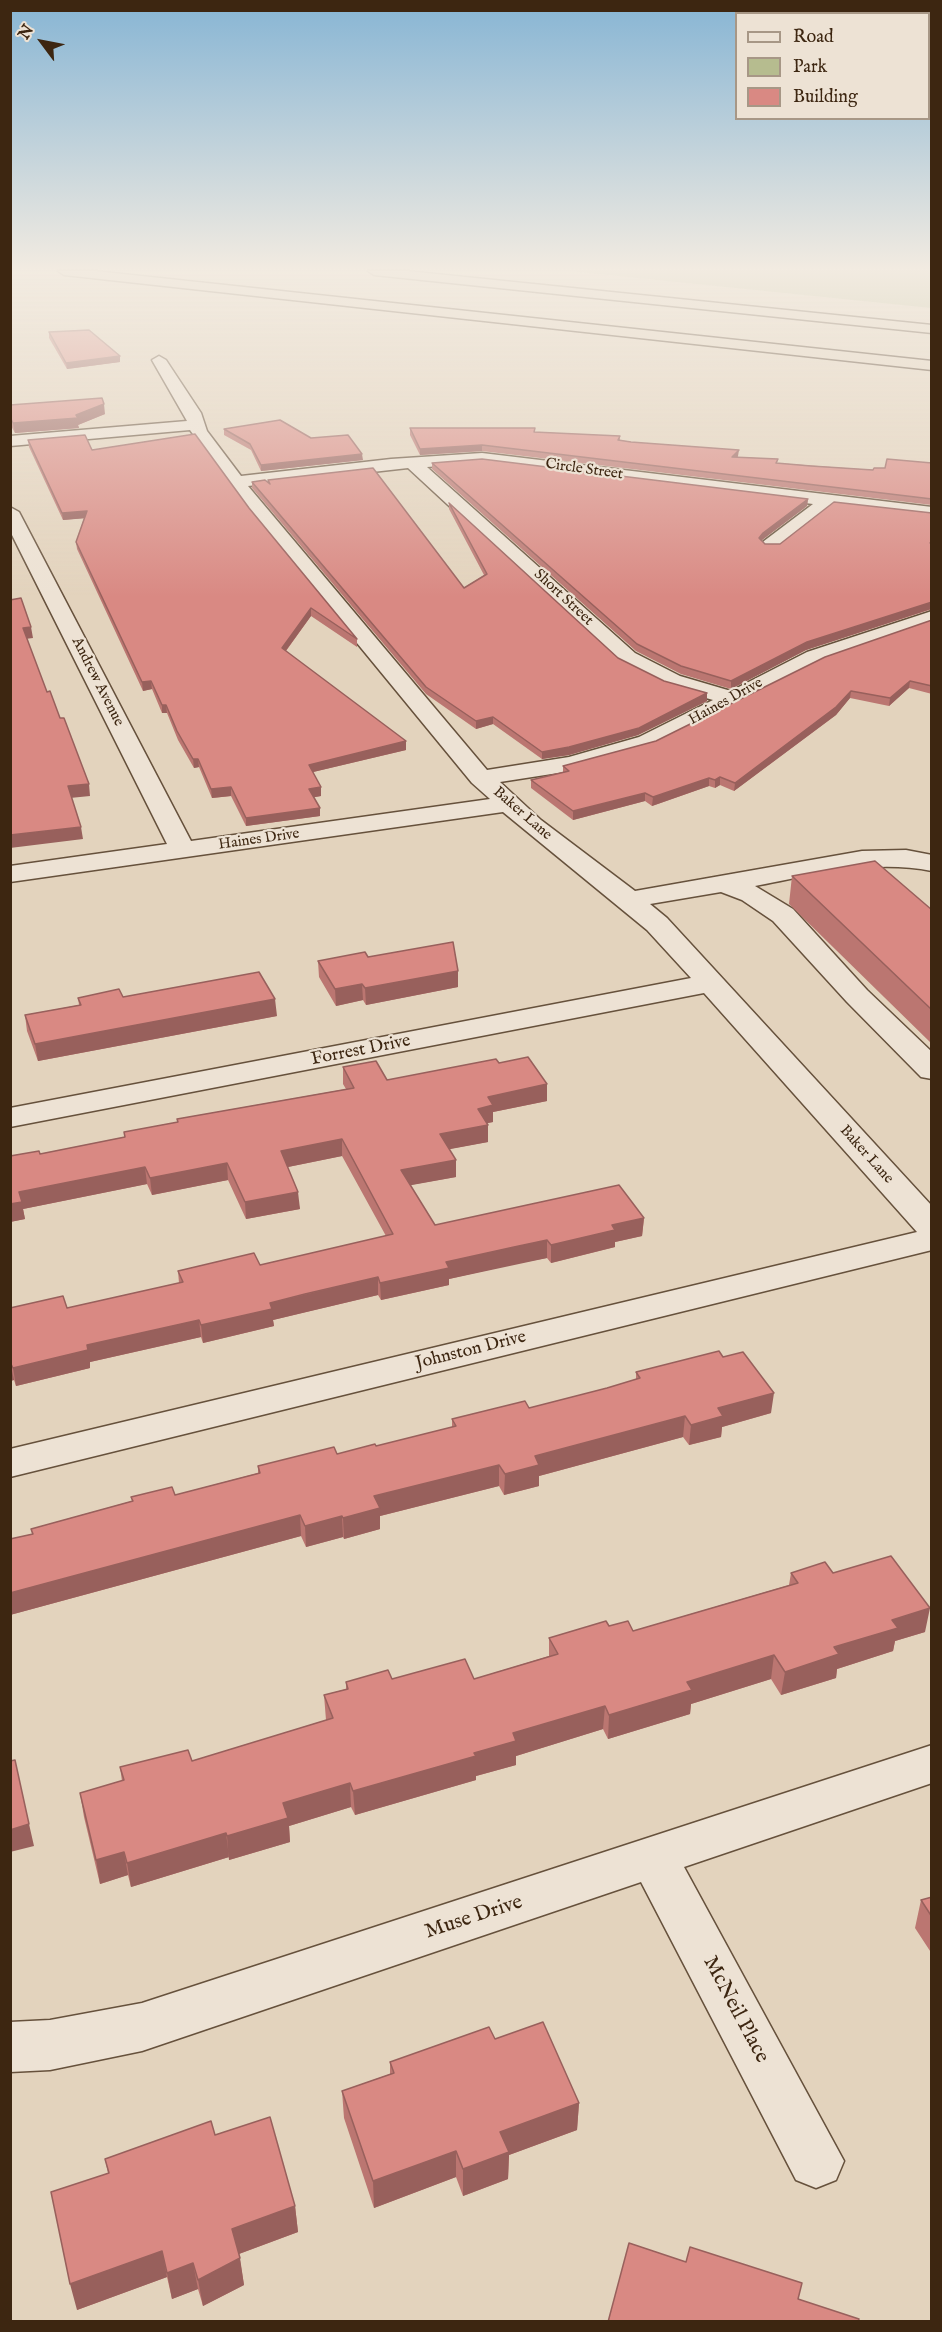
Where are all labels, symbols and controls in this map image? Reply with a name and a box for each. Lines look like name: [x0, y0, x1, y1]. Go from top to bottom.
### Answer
north arrow: [12, 12, 72, 72]
legend: [735, 12, 930, 120]
text: N: [15, 21, 39, 44]
text: Road: [793, 26, 834, 49]
text: Park: [793, 56, 827, 79]
text: Building: [793, 86, 858, 109]
street label: Circle Street: [544, 456, 624, 484]
street label: Short Street: [529, 566, 597, 630]
street label: Andrew Avenue: [67, 634, 127, 730]
street label: Haines Drive: [686, 674, 766, 730]
street label: Baker Lane: [489, 784, 555, 844]
street label: Haines Drive: [217, 825, 301, 855]
street label: Forrest Drive: [309, 1031, 413, 1071]
street label: Baker Lane: [835, 1122, 897, 1188]
street label: Johnston Drive: [413, 1327, 529, 1375]
street label: Muse Drive: [422, 1890, 526, 1946]
street label: McNeil Place: [696, 1952, 774, 2068]

